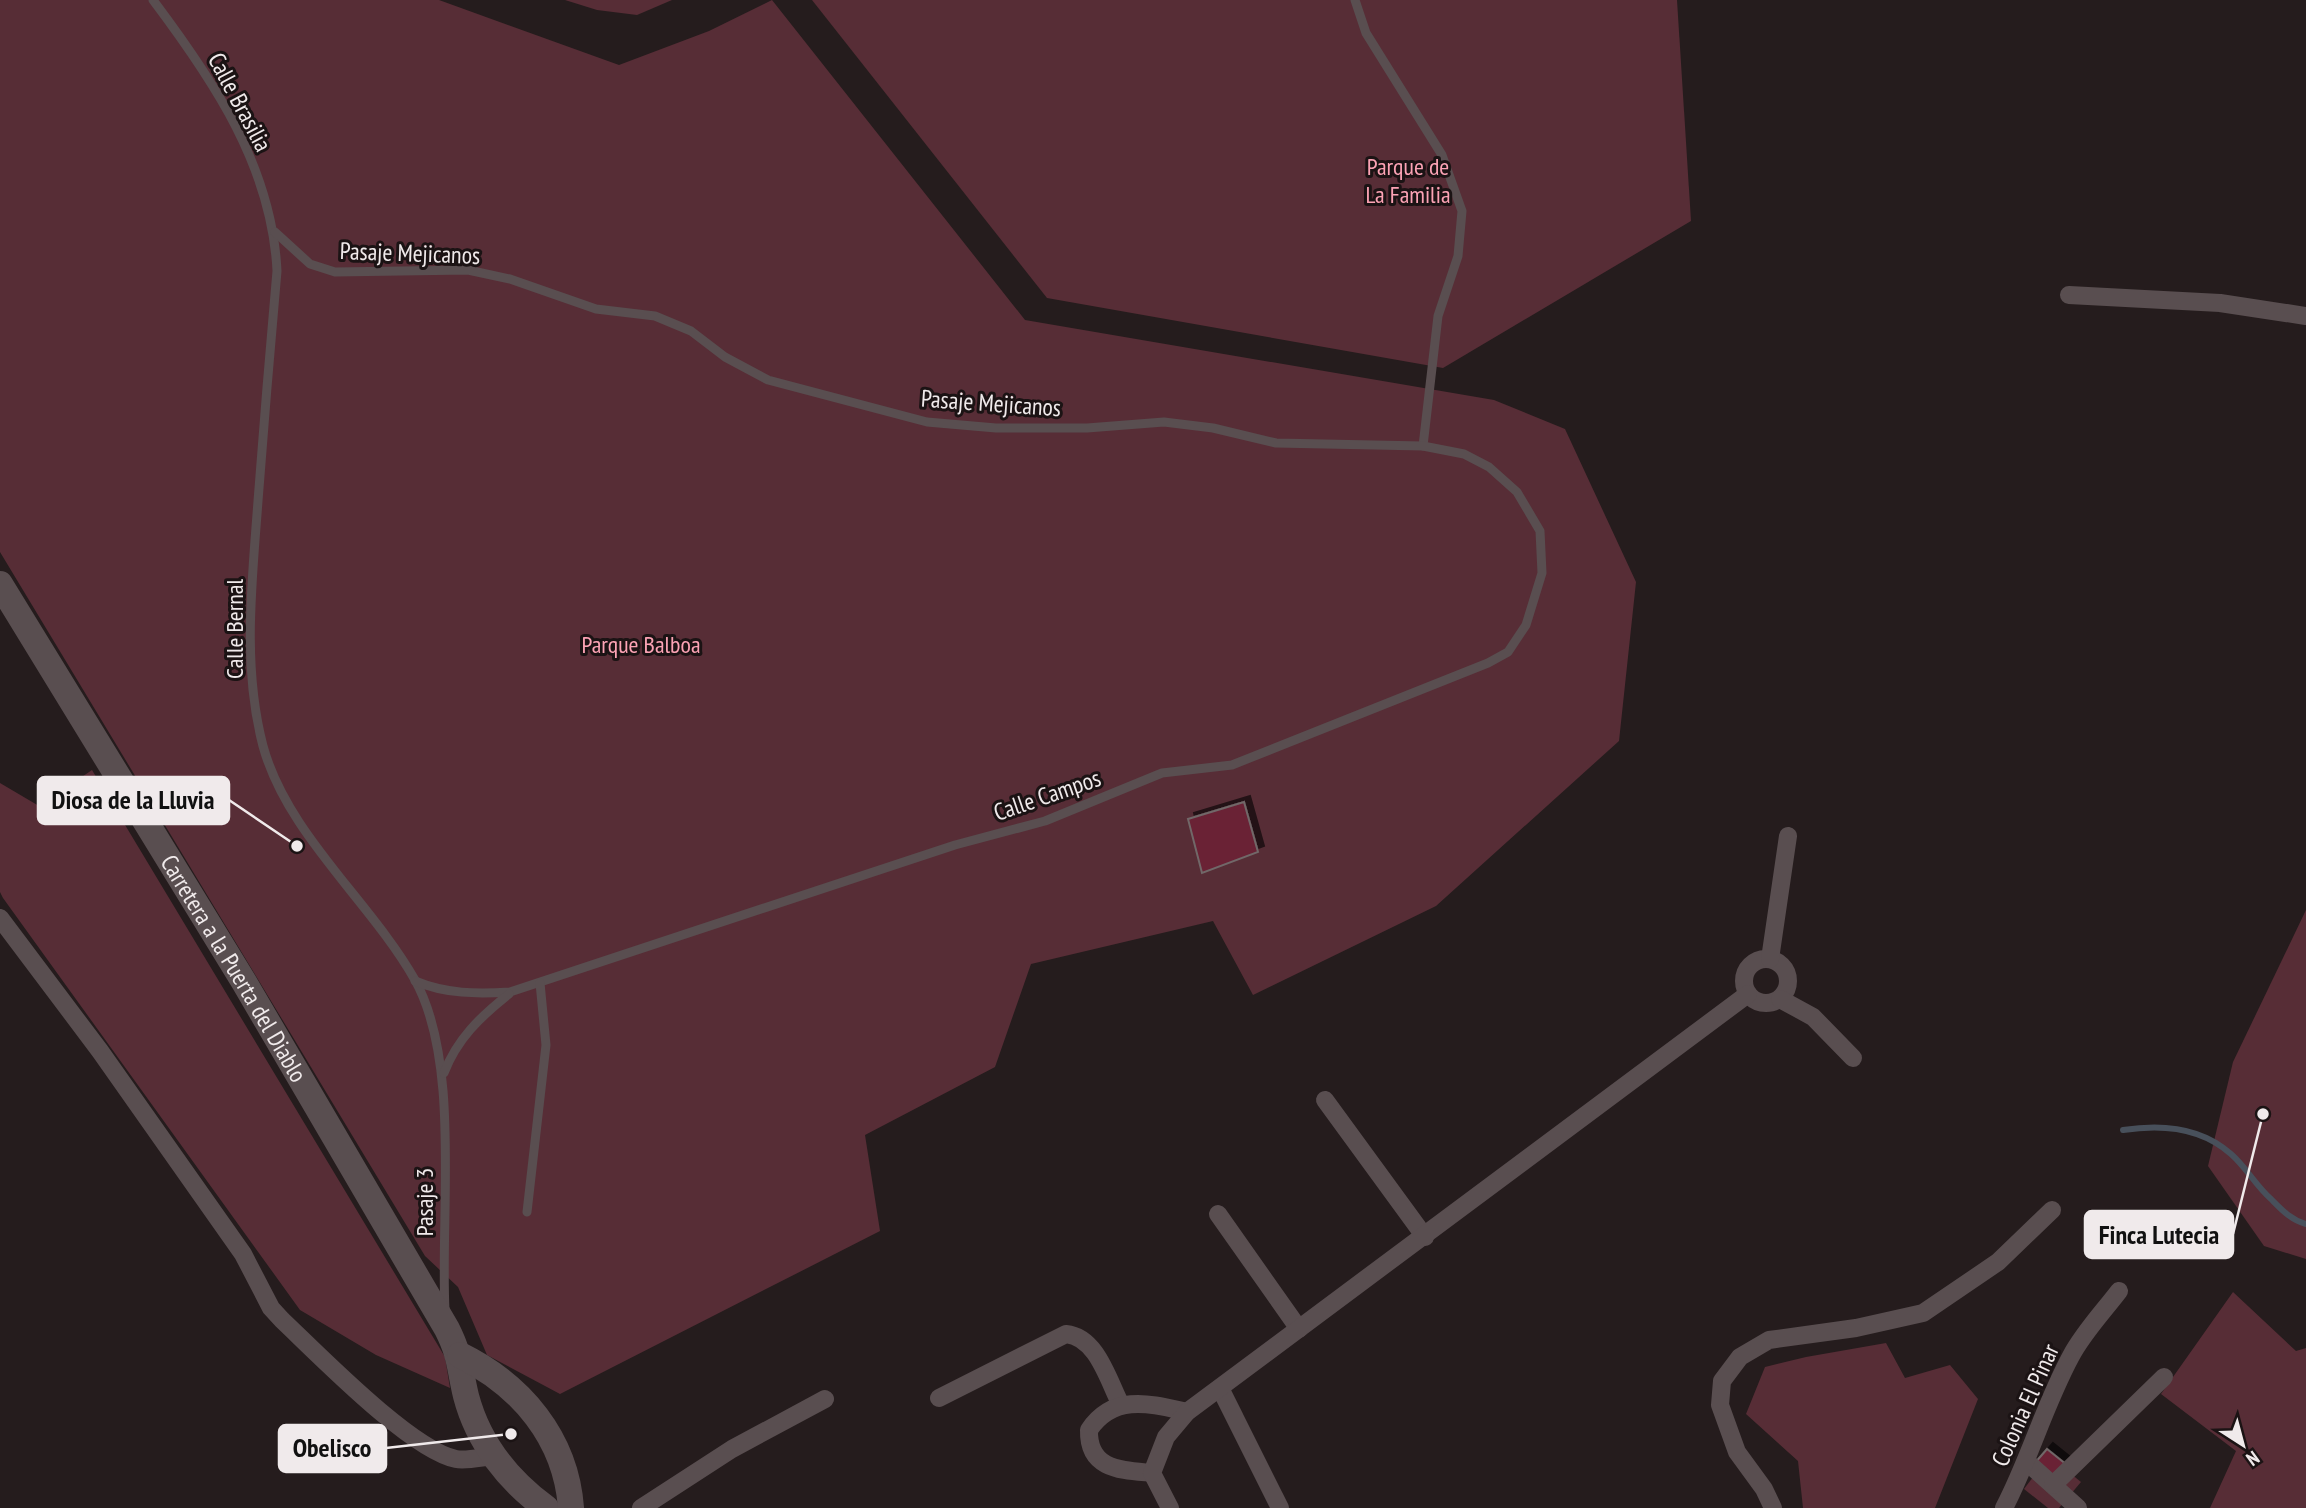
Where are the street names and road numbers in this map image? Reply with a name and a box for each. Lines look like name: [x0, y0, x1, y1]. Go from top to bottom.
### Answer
street label: Calle Brasilia: [201, 47, 279, 157]
street label: Pasaje Mejicanos: [339, 235, 481, 271]
street label: Pasaje Mejicanos: [920, 383, 1062, 423]
street label: Calle Bernal: [219, 579, 250, 679]
street label: Calle Campos: [989, 762, 1105, 828]
street label: Carretera a la Puerta del Diablo: [154, 849, 314, 1087]
street label: Pasaje 3: [409, 1168, 440, 1236]
street label: Colonia El Pinar: [1984, 1339, 2066, 1471]

